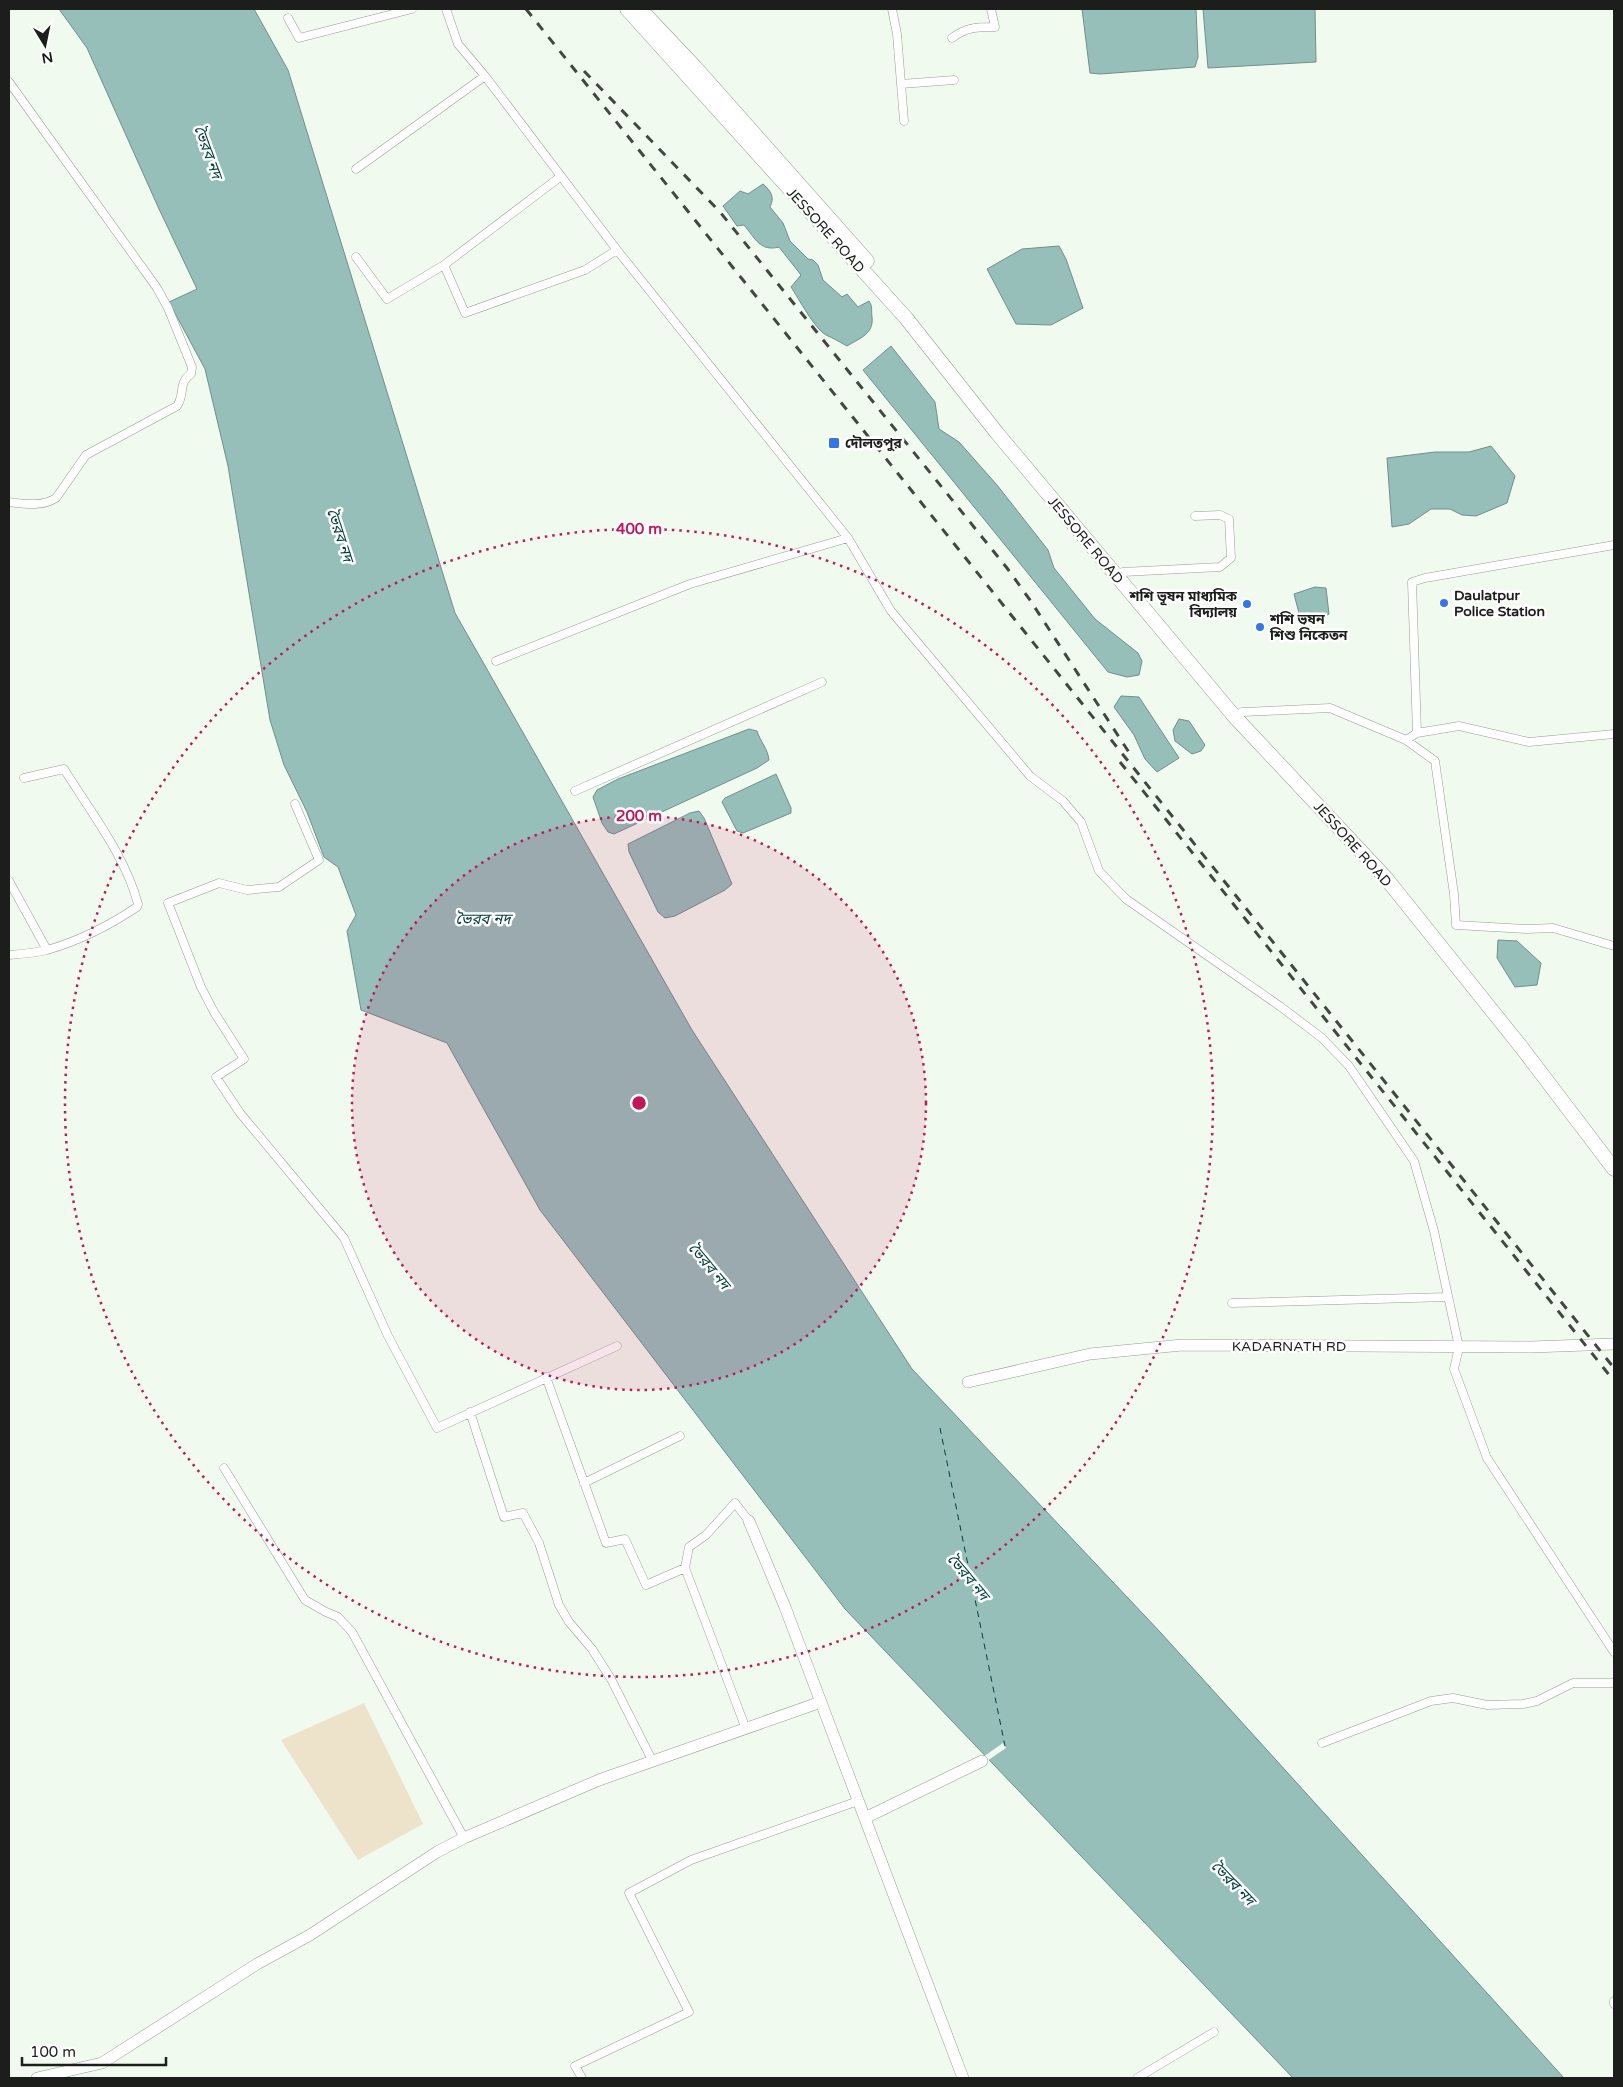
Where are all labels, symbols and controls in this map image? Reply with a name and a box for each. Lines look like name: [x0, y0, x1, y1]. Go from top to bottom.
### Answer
north arrow: [20, 20, 70, 70]
text: N: [40, 48, 54, 67]
water label: ভৈরব নদ: [190, 123, 227, 183]
street label: JESSORE ROAD: [783, 184, 868, 276]
place label: দৌলতপুর: [845, 435, 902, 452]
marker: দৌলতপুর: [827, 436, 841, 450]
street label: JESSORE ROAD: [1044, 493, 1127, 587]
water label: ভৈরব নদ: [323, 506, 358, 567]
text: 400 m: [616, 520, 662, 538]
place label: Daulatpur Police Station: [1454, 587, 1545, 620]
place label: শশি ভূষন মাধ্যমিক বিদ্যালয়: [1129, 588, 1238, 621]
marker: Daulatpur Police Station: [1438, 597, 1450, 609]
marker: শশি ভূষন মাধ্যমিক বিদ্যালয়: [1241, 598, 1253, 610]
place label: শশি ভূষন শিশু নিকেতন: [1269, 611, 1348, 644]
marker: শশি ভূষন শিশু নিকেতন: [1254, 621, 1266, 633]
street label: JESSORE ROAD: [1310, 798, 1395, 890]
text: 200 m: [616, 807, 662, 825]
water label: ভৈরব নদ: [455, 910, 513, 928]
centre of rings: [630, 1094, 648, 1112]
water label: ভৈরব নদ: [684, 1239, 735, 1295]
street label: KADARNATH RD: [1232, 1338, 1346, 1355]
water label: ভৈরব নদ: [943, 1550, 994, 1606]
water label: ভৈরব নদ: [1207, 1857, 1260, 1911]
scale bar: [22, 2034, 166, 2066]
text: 100 m: [30, 2043, 76, 2061]

